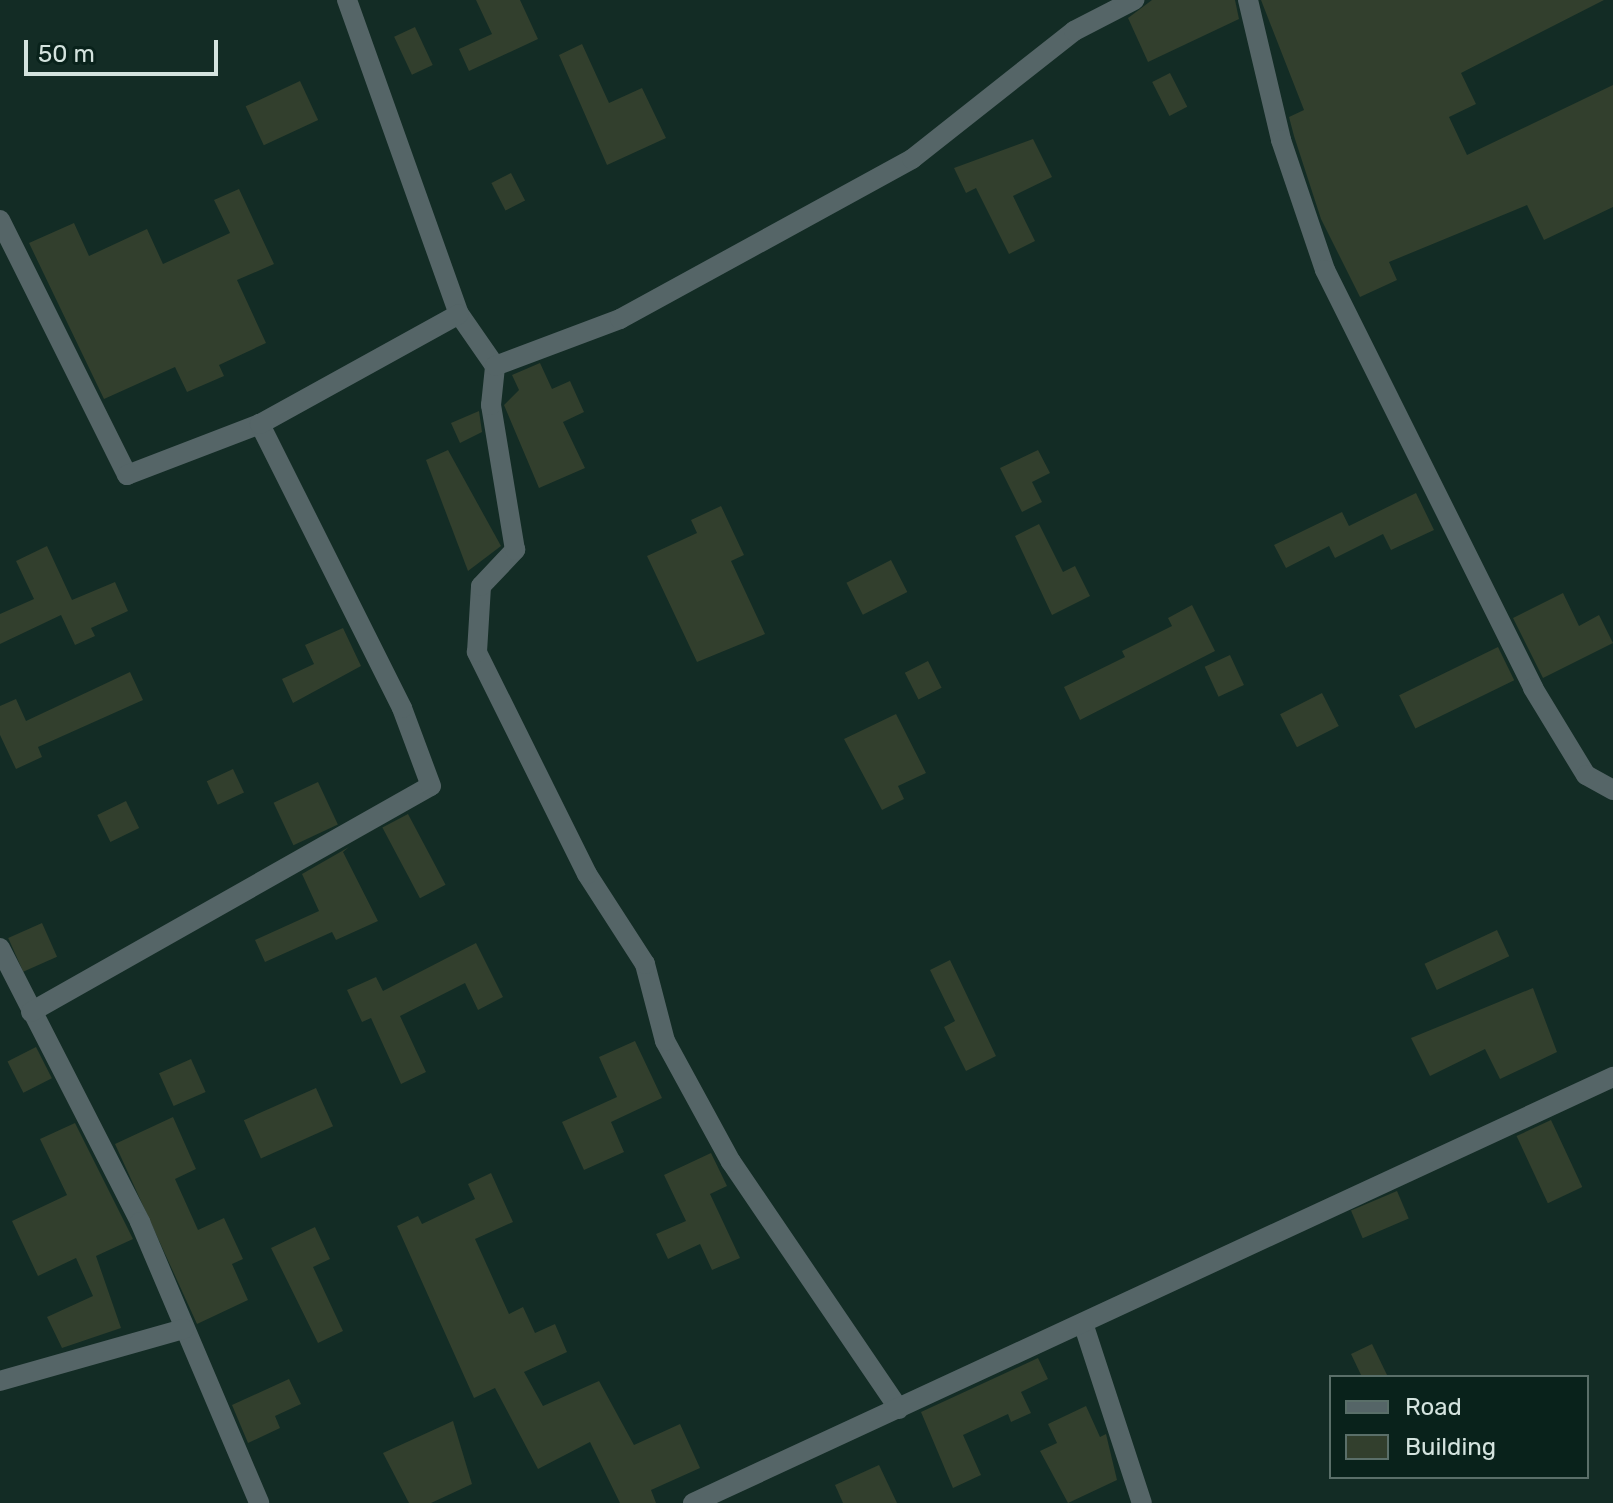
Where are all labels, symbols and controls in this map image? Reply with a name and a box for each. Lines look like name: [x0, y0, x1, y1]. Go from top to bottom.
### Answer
scale bar: [28, 24, 222, 74]
text: 50 m: [38, 40, 95, 68]
legend: [1329, 1375, 1589, 1479]
text: Road: [1405, 1393, 1462, 1421]
text: Building: [1405, 1433, 1496, 1461]

